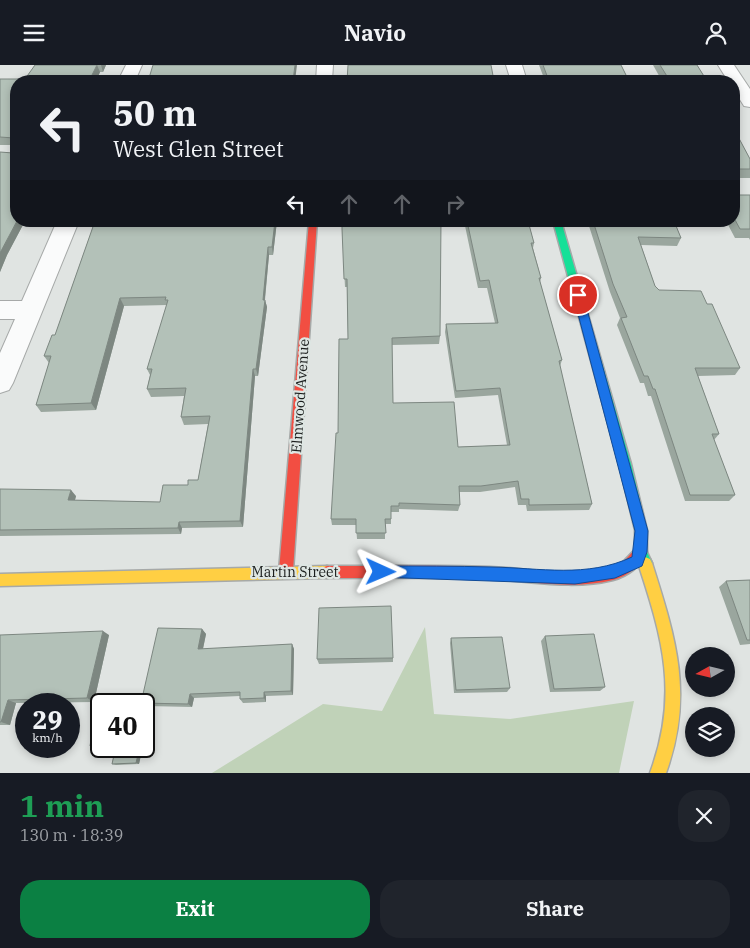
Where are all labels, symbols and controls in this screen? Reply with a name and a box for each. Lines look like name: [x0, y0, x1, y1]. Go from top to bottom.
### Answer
text: Navio: [344, 18, 406, 47]
icon: menu: [20, 19, 48, 47]
icon: person: [702, 19, 730, 47]
text: 50 m: [113, 90, 197, 136]
icon: left: [30, 95, 95, 160]
text: West Glen Street: [113, 134, 284, 163]
icon: left: [282, 190, 310, 218]
icon: ahead: [335, 190, 363, 218]
icon: ahead: [388, 190, 416, 218]
icon: right: [441, 190, 469, 218]
pin: [557, 274, 599, 316]
icon: arrive: [564, 281, 592, 309]
street label: Elmwood Avenue: [287, 338, 313, 454]
position arrow: [354, 545, 406, 597]
street label: Martin Street: [251, 563, 339, 581]
north arrow: [685, 647, 735, 697]
map controls: [685, 647, 735, 757]
speed limit sign: 40: [90, 693, 155, 758]
text: 29: [32, 703, 63, 736]
button: layers: [685, 707, 735, 757]
text: km/h: [32, 730, 63, 745]
text: 1 min: [20, 786, 104, 825]
button: close: [678, 790, 730, 842]
text: 130 m · 18:39: [20, 825, 123, 845]
button: Exit: [20, 880, 370, 938]
button: Share: [380, 880, 730, 938]

